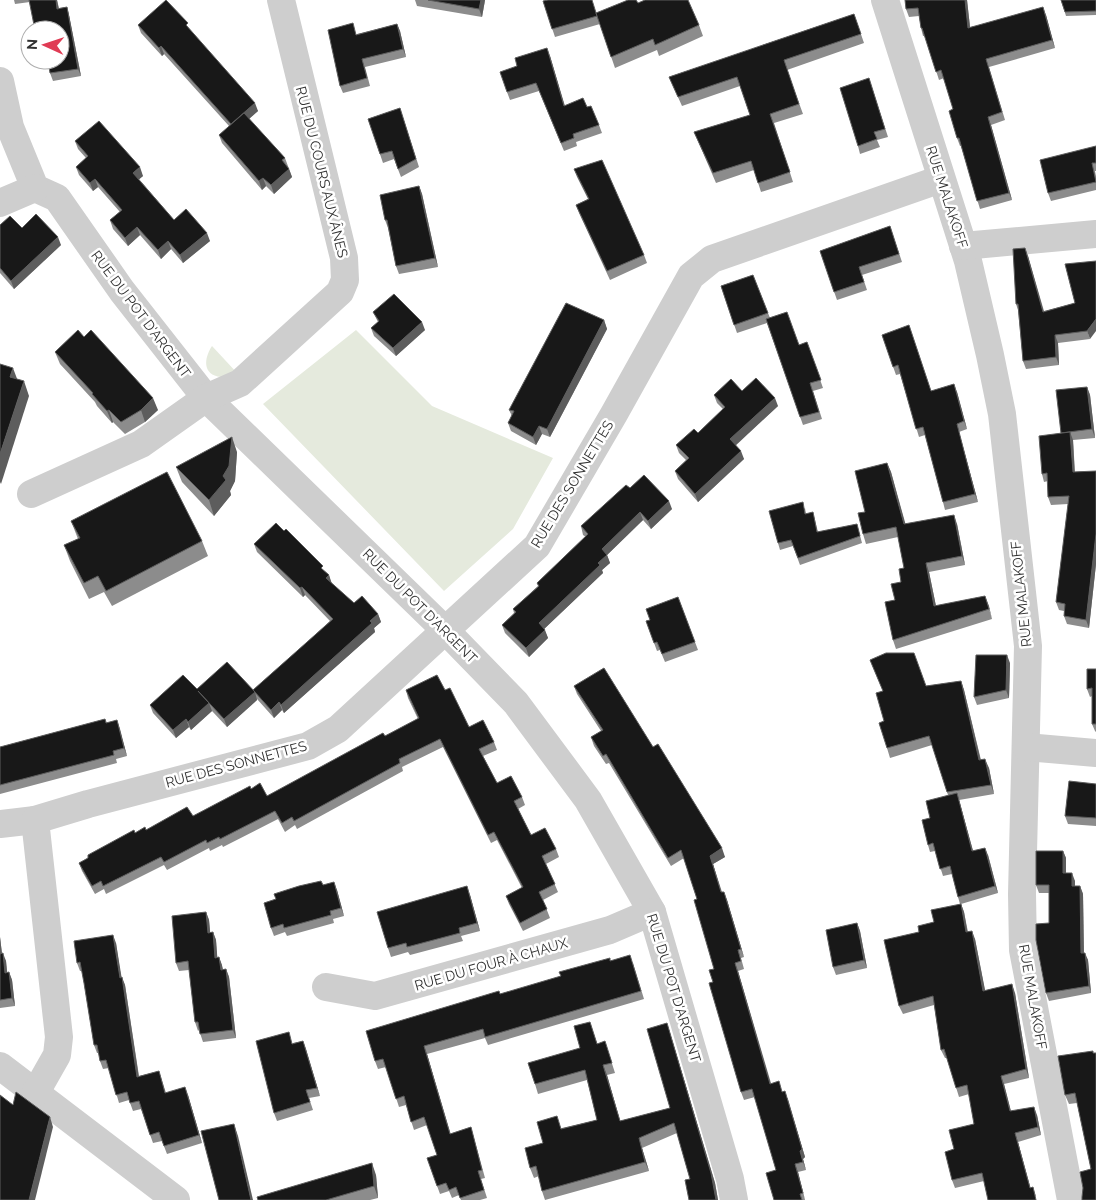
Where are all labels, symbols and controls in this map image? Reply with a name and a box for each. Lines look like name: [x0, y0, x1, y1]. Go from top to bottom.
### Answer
north arrow: [20, 20, 70, 70]
text: N: [24, 39, 40, 50]
street label: RUE DU COURS AUX ÂNES: [293, 84, 352, 260]
street label: RUE MALAKOFF: [923, 144, 971, 250]
street label: RUE DU POT D'ARGENT: [88, 247, 194, 381]
street label: RUE DES SONNETTES: [528, 417, 617, 550]
street label: RUE MALAKOFF: [1007, 540, 1035, 648]
street label: RUE DU POT D'ARGENT: [360, 546, 481, 667]
street label: RUE DES SONNETTES: [164, 737, 309, 791]
street label: RUE DU POT D'ARGENT: [644, 912, 704, 1065]
street label: RUE DU FOUR À CHAUX: [412, 933, 569, 994]
street label: RUE MALAKOFF: [1016, 943, 1050, 1051]

